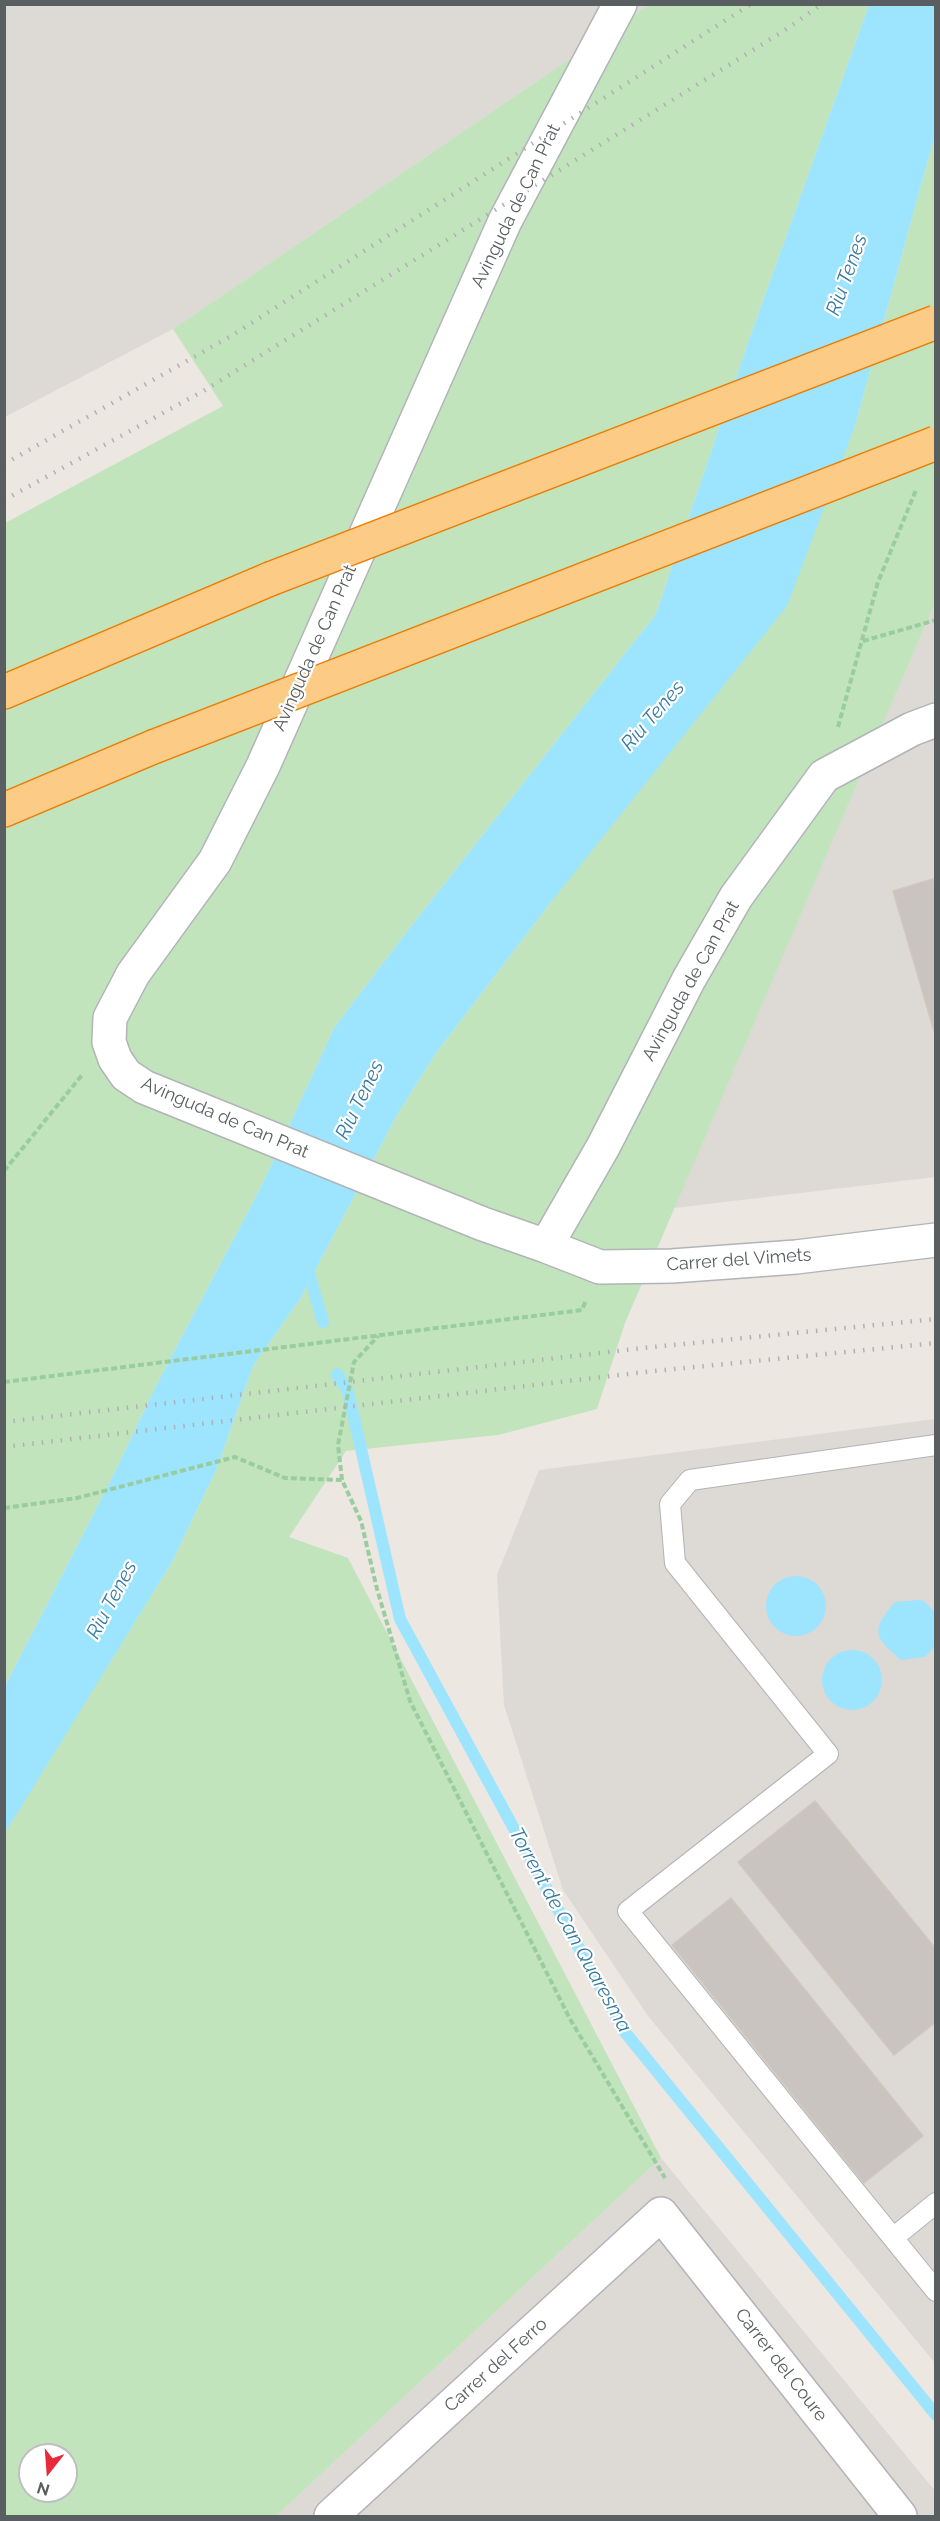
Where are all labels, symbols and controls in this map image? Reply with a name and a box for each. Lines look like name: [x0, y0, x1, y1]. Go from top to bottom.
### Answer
street label: Avinguda de Can Prat: [467, 120, 565, 292]
water label: Riu Tenes: [821, 231, 873, 319]
street label: Avinguda de Can Prat: [269, 561, 361, 735]
water label: Riu Tenes: [616, 676, 690, 756]
street label: Avinguda de Can Prat: [638, 897, 744, 1065]
water label: Riu Tenes: [331, 1057, 389, 1143]
street label: Avinguda de Can Prat: [138, 1073, 312, 1163]
street label: Carrer del Vimets: [666, 1244, 812, 1276]
water label: Riu Tenes: [82, 1557, 142, 1643]
water label: Torrent de Can Quaresma: [504, 1823, 636, 2037]
street label: Carrer del Coure: [730, 2304, 832, 2426]
street label: Carrer del Ferro: [440, 2313, 552, 2417]
north arrow: [18, 2443, 78, 2503]
text: N: [35, 2478, 52, 2500]

